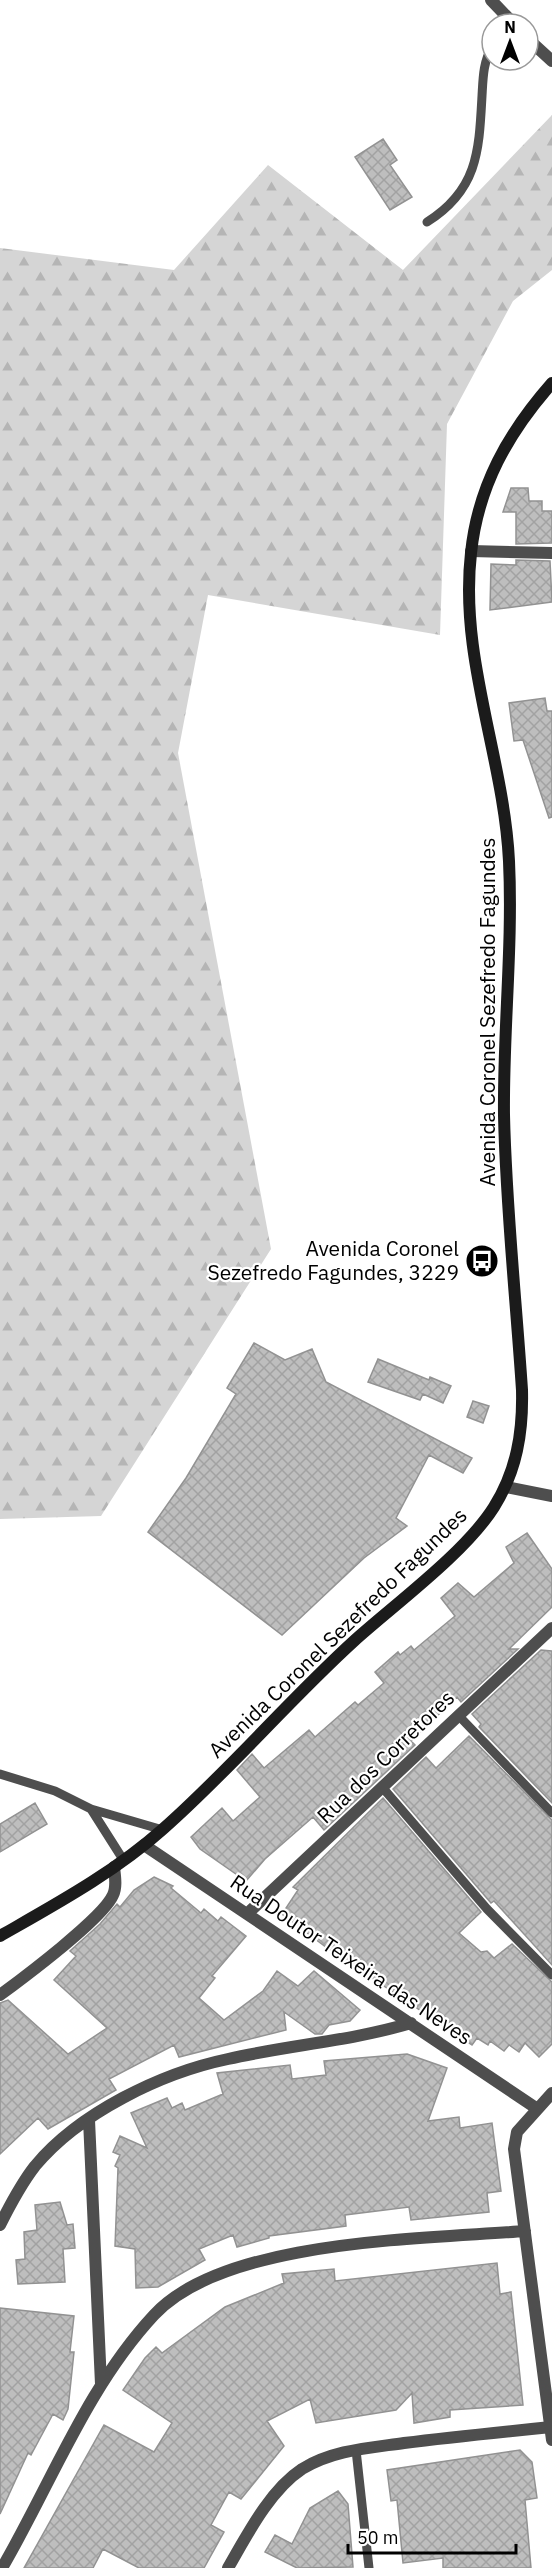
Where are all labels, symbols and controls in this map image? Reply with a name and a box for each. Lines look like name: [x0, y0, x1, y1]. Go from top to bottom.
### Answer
north arrow: [480, 12, 540, 72]
text: N: [504, 17, 516, 37]
street label: Avenida Coronel Sezefredo Fagundes: [473, 838, 501, 1186]
place label: Avenida Coronel Sezefredo Fagundes, 3229: [208, 1234, 459, 1286]
bus stop icon: Avenida Coronel Sezefredo Fagundes, 3229: [464, 1243, 500, 1279]
street label: Avenida Coronel Sezefredo Fagundes: [202, 1501, 473, 1764]
street label: Rua dos Corretores: [311, 1683, 460, 1829]
street label: Rua Doutor Teixeira das Neves: [225, 1868, 478, 2051]
scale bar: [348, 2517, 516, 2555]
text: 50 m: [357, 2526, 399, 2549]

